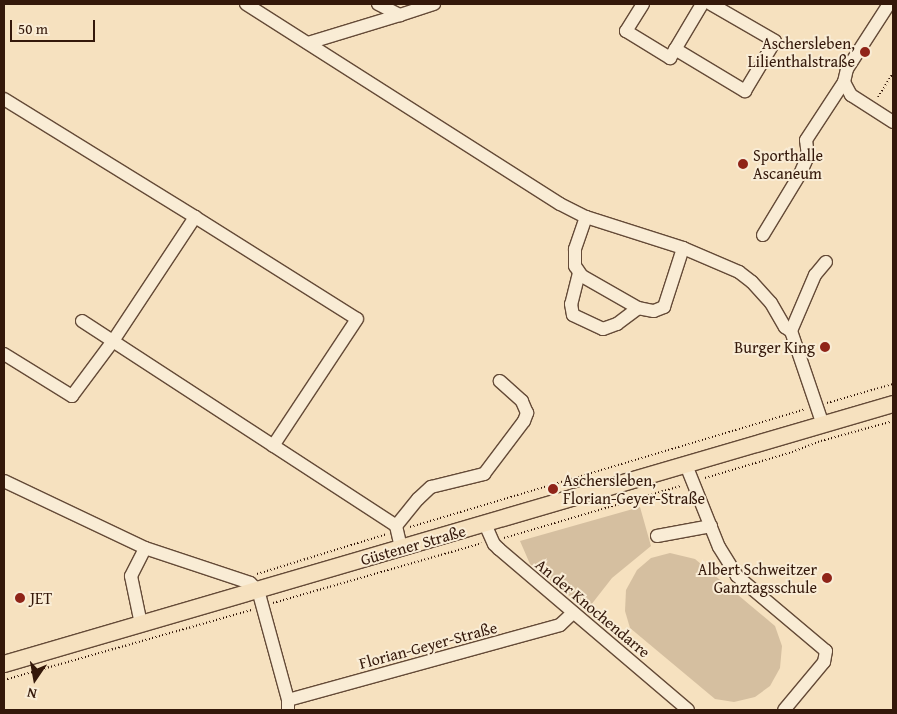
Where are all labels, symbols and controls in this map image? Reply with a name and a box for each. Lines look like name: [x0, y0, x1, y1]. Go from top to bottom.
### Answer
scale bar: [12, 10, 98, 42]
text: 50 m: [18, 18, 48, 39]
place label: Aschersleben, Lilienthalstraße: [748, 33, 855, 71]
marker: Aschersleben, Lilienthalstraße: [859, 46, 871, 58]
place label: Sporthalle Ascaneum: [753, 145, 823, 183]
marker: Sporthalle Ascaneum: [737, 158, 749, 170]
place label: Burger King: [734, 337, 815, 357]
marker: Burger King: [819, 341, 831, 353]
place label: Aschersleben, Florian-Geyer-Straße: [563, 470, 705, 508]
marker: Aschersleben, Florian-Geyer-Straße: [547, 483, 559, 495]
street label: Güstener Straße: [358, 521, 468, 569]
street label: An der Knochendarre: [532, 554, 654, 662]
place label: Albert Schweitzer Ganztagsschule: [698, 559, 817, 597]
marker: Albert Schweitzer Ganztagsschule: [821, 572, 833, 584]
place label: JET: [30, 588, 52, 608]
marker: JET: [14, 592, 26, 604]
street label: Florian-Geyer-Straße: [357, 617, 499, 673]
north arrow: [10, 654, 60, 704]
text: N: [25, 683, 39, 704]

